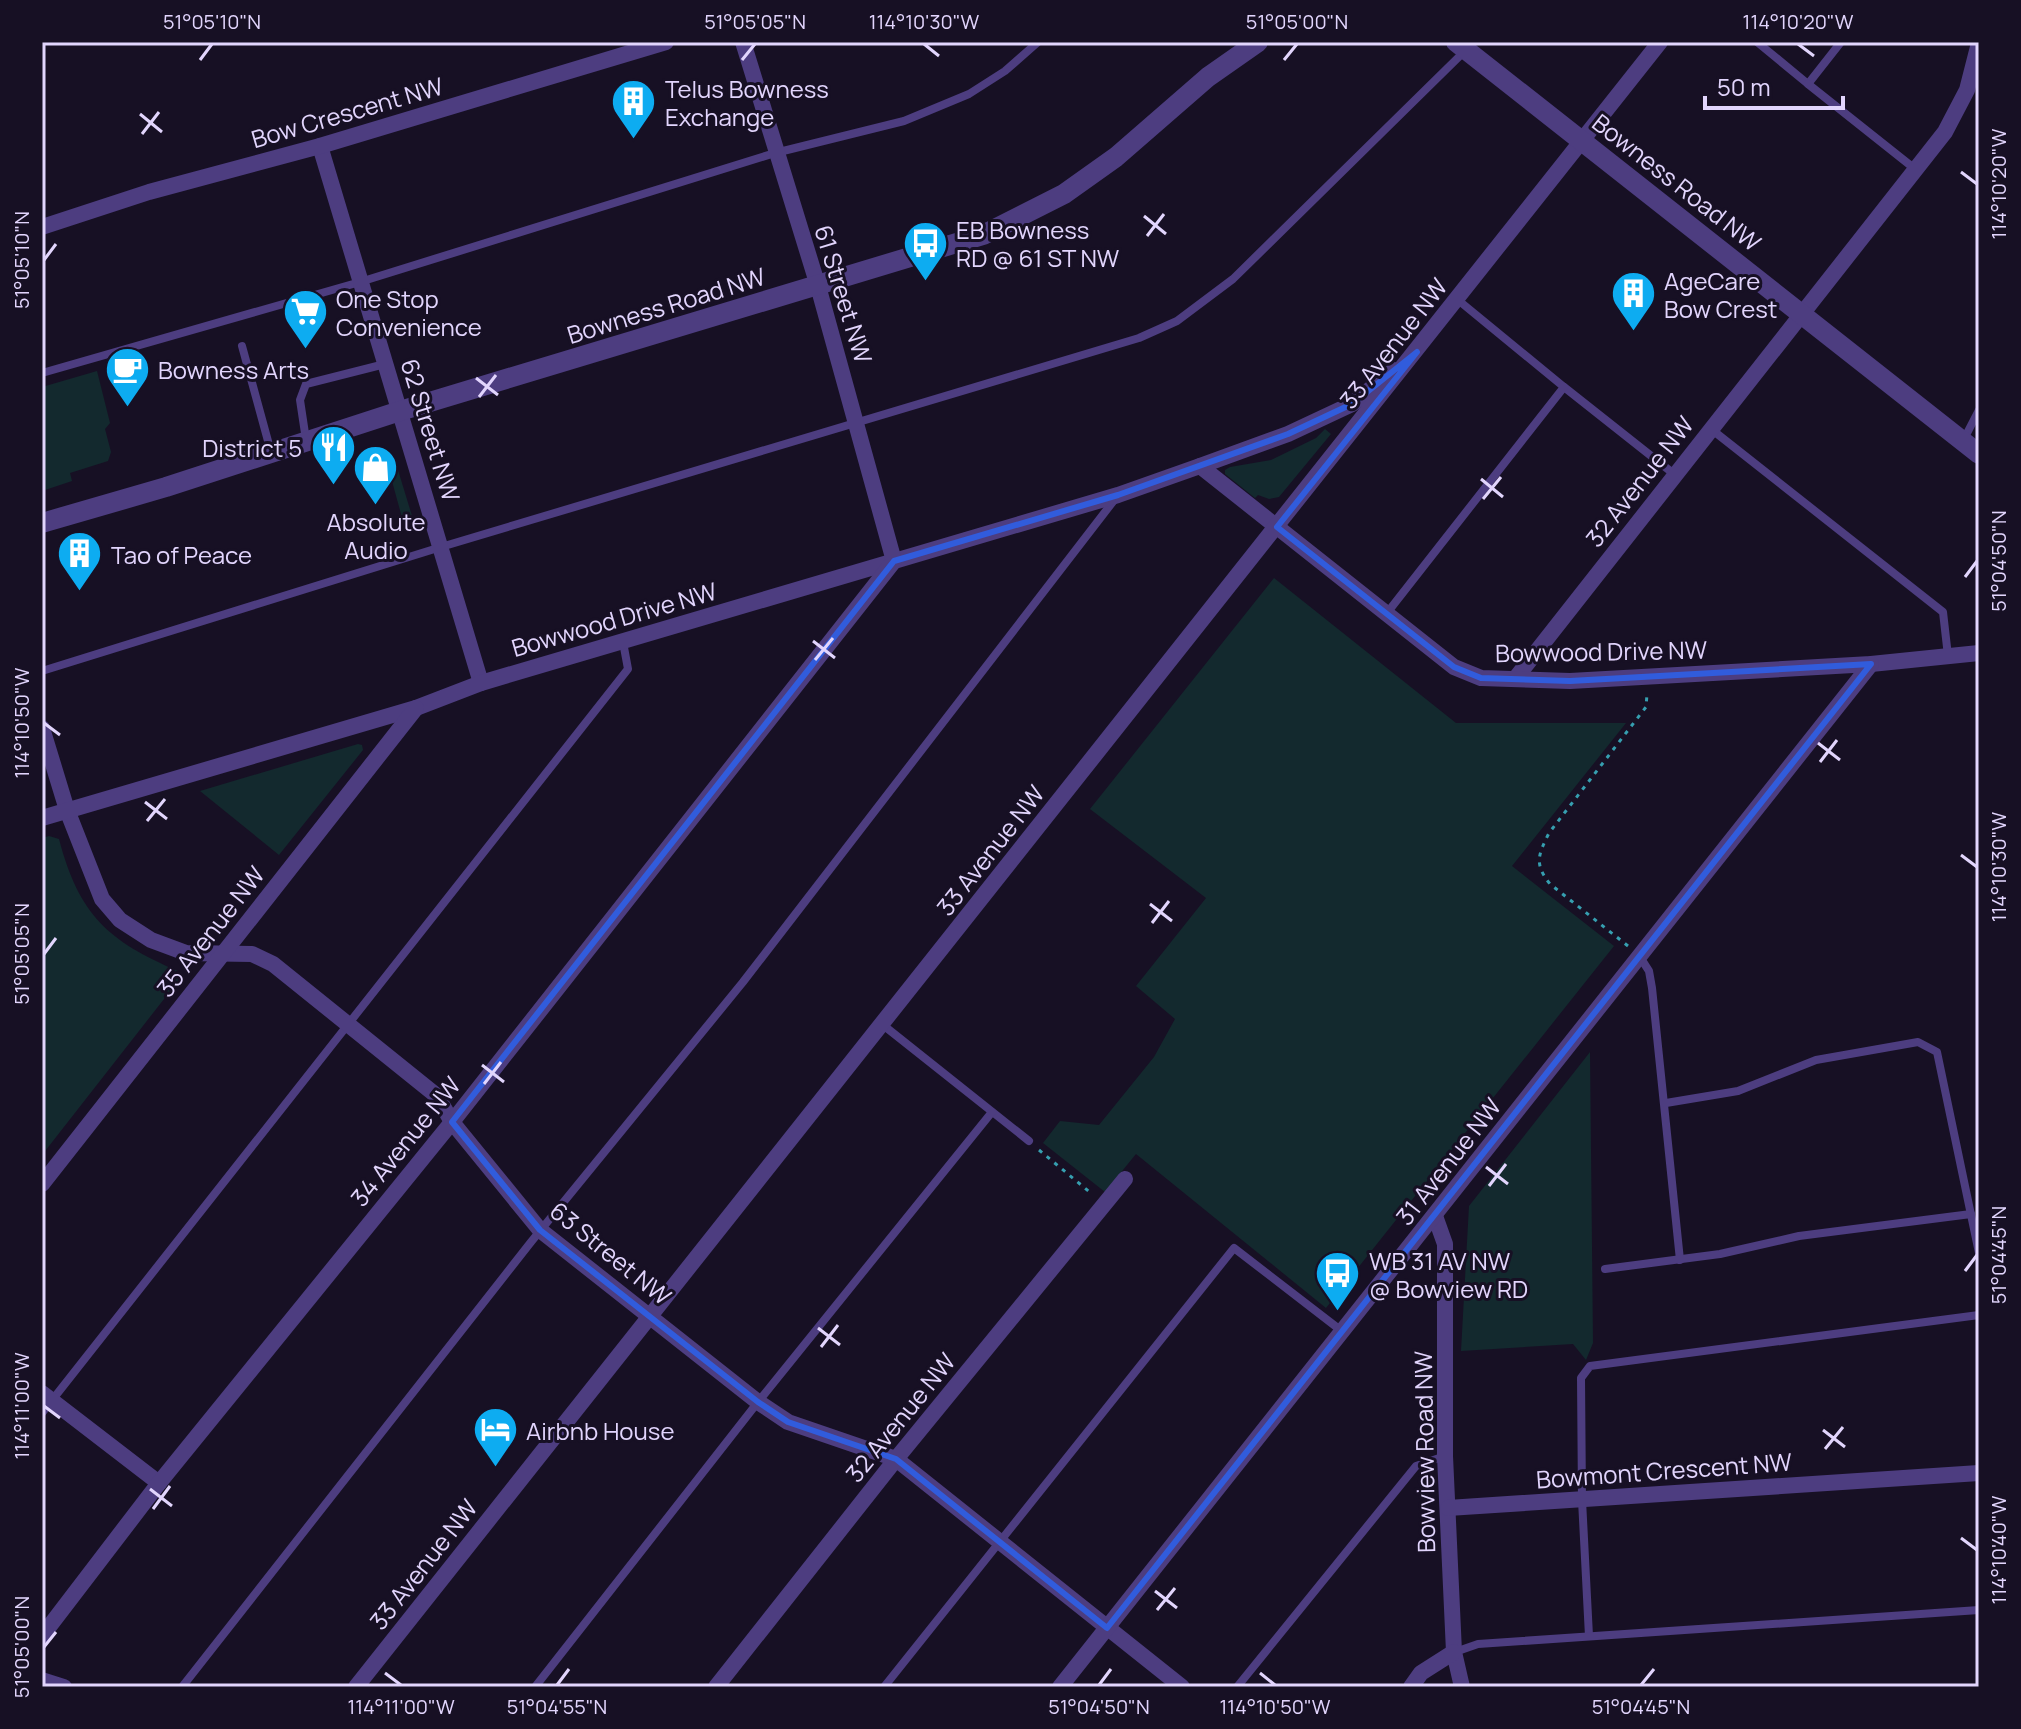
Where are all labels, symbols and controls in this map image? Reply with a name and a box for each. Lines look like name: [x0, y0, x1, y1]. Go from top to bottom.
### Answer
text: 51°05'10"N: [163, 8, 261, 35]
text: 51°05'05"N: [704, 8, 806, 35]
text: 114°10'30"W: [869, 8, 980, 35]
text: 51°05'00"N: [1246, 8, 1348, 35]
text: 114°10'20"W: [1743, 8, 1854, 35]
scale bar: [1705, 60, 1843, 110]
street label: Bow Crescent NW: [247, 69, 447, 155]
text: 50 m: [1717, 70, 1771, 103]
place label: Telus Bowness Exchange: [665, 72, 829, 133]
building icon: Telus Bowness Exchange: [610, 78, 658, 141]
street label: Bowness Road NW: [1586, 106, 1769, 259]
text: 114°10'20"W: [1985, 128, 2012, 239]
text: 51°05'10"N: [8, 211, 35, 309]
place label: EB Bowness RD @ 61 ST NW: [956, 213, 1120, 274]
bus stop icon: EB Bowness RD @ 61 ST NW: [901, 219, 949, 282]
street label: 61 Street NW: [807, 221, 881, 368]
street label: Bowness Road NW: [563, 259, 770, 351]
place label: AgeCare Bow Crest: [1664, 264, 1777, 325]
street label: 33 Avenue NW: [1332, 270, 1455, 415]
building icon: AgeCare Bow Crest: [1609, 270, 1657, 333]
place label: One Stop Convenience: [336, 282, 482, 343]
supermarket icon: One Stop Convenience: [281, 288, 329, 351]
cafe icon: Bowness Arts: [103, 345, 151, 408]
place label: Bowness Arts: [158, 353, 309, 386]
street label: 62 Street NW: [394, 355, 469, 506]
street label: 32 Avenue NW: [1577, 408, 1701, 553]
restaurant icon: District 5: [309, 423, 357, 486]
place label: District 5: [202, 431, 302, 464]
shop icon: Absolute Audio: [352, 443, 400, 506]
place label: Absolute Audio: [326, 505, 426, 566]
text: 51°04'50"N: [1985, 510, 2012, 612]
building icon: Tao of Peace: [56, 530, 104, 593]
place label: Tao of Peace: [111, 538, 252, 571]
street label: Bowwood Drive NW: [508, 574, 721, 664]
street label: Bowwood Drive NW: [1495, 633, 1708, 669]
text: 114°10'50"W: [8, 667, 35, 778]
street label: 33 Avenue NW: [929, 777, 1052, 922]
text: 114°10'30"W: [1985, 811, 2012, 922]
street label: 35 Avenue NW: [148, 858, 272, 1003]
text: 51°05'05"N: [8, 903, 35, 1005]
street label: 34 Avenue NW: [342, 1069, 468, 1213]
street label: 31 Avenue NW: [1388, 1090, 1509, 1232]
street label: 63 Street NW: [543, 1194, 679, 1312]
text: 51°04'45"N: [1985, 1206, 2012, 1304]
place label: WB 31 AV NW @ Bowview RD: [1369, 1244, 1528, 1305]
bus stop icon: WB 31 AV NW @ Bowview RD: [1314, 1250, 1362, 1313]
street label: 32 Avenue NW: [838, 1345, 963, 1489]
street label: Bowview Road NW: [1406, 1350, 1442, 1553]
text: 114°11'00"W: [8, 1352, 35, 1460]
hotel icon: Airbnb House: [471, 1406, 519, 1469]
place label: Airbnb House: [526, 1414, 674, 1447]
street label: Bowmont Crescent NW: [1535, 1445, 1794, 1495]
street label: 33 Avenue NW: [362, 1491, 485, 1636]
text: 114°10'40"W: [1985, 1495, 2012, 1604]
text: 51°05'00"N: [8, 1596, 35, 1698]
text: 114°11'00"W: [347, 1693, 455, 1720]
text: 51°04'55"N: [507, 1693, 607, 1720]
text: 51°04'50"N: [1048, 1693, 1150, 1720]
text: 114°10'50"W: [1220, 1693, 1331, 1720]
text: 51°04'45"N: [1592, 1693, 1690, 1720]

